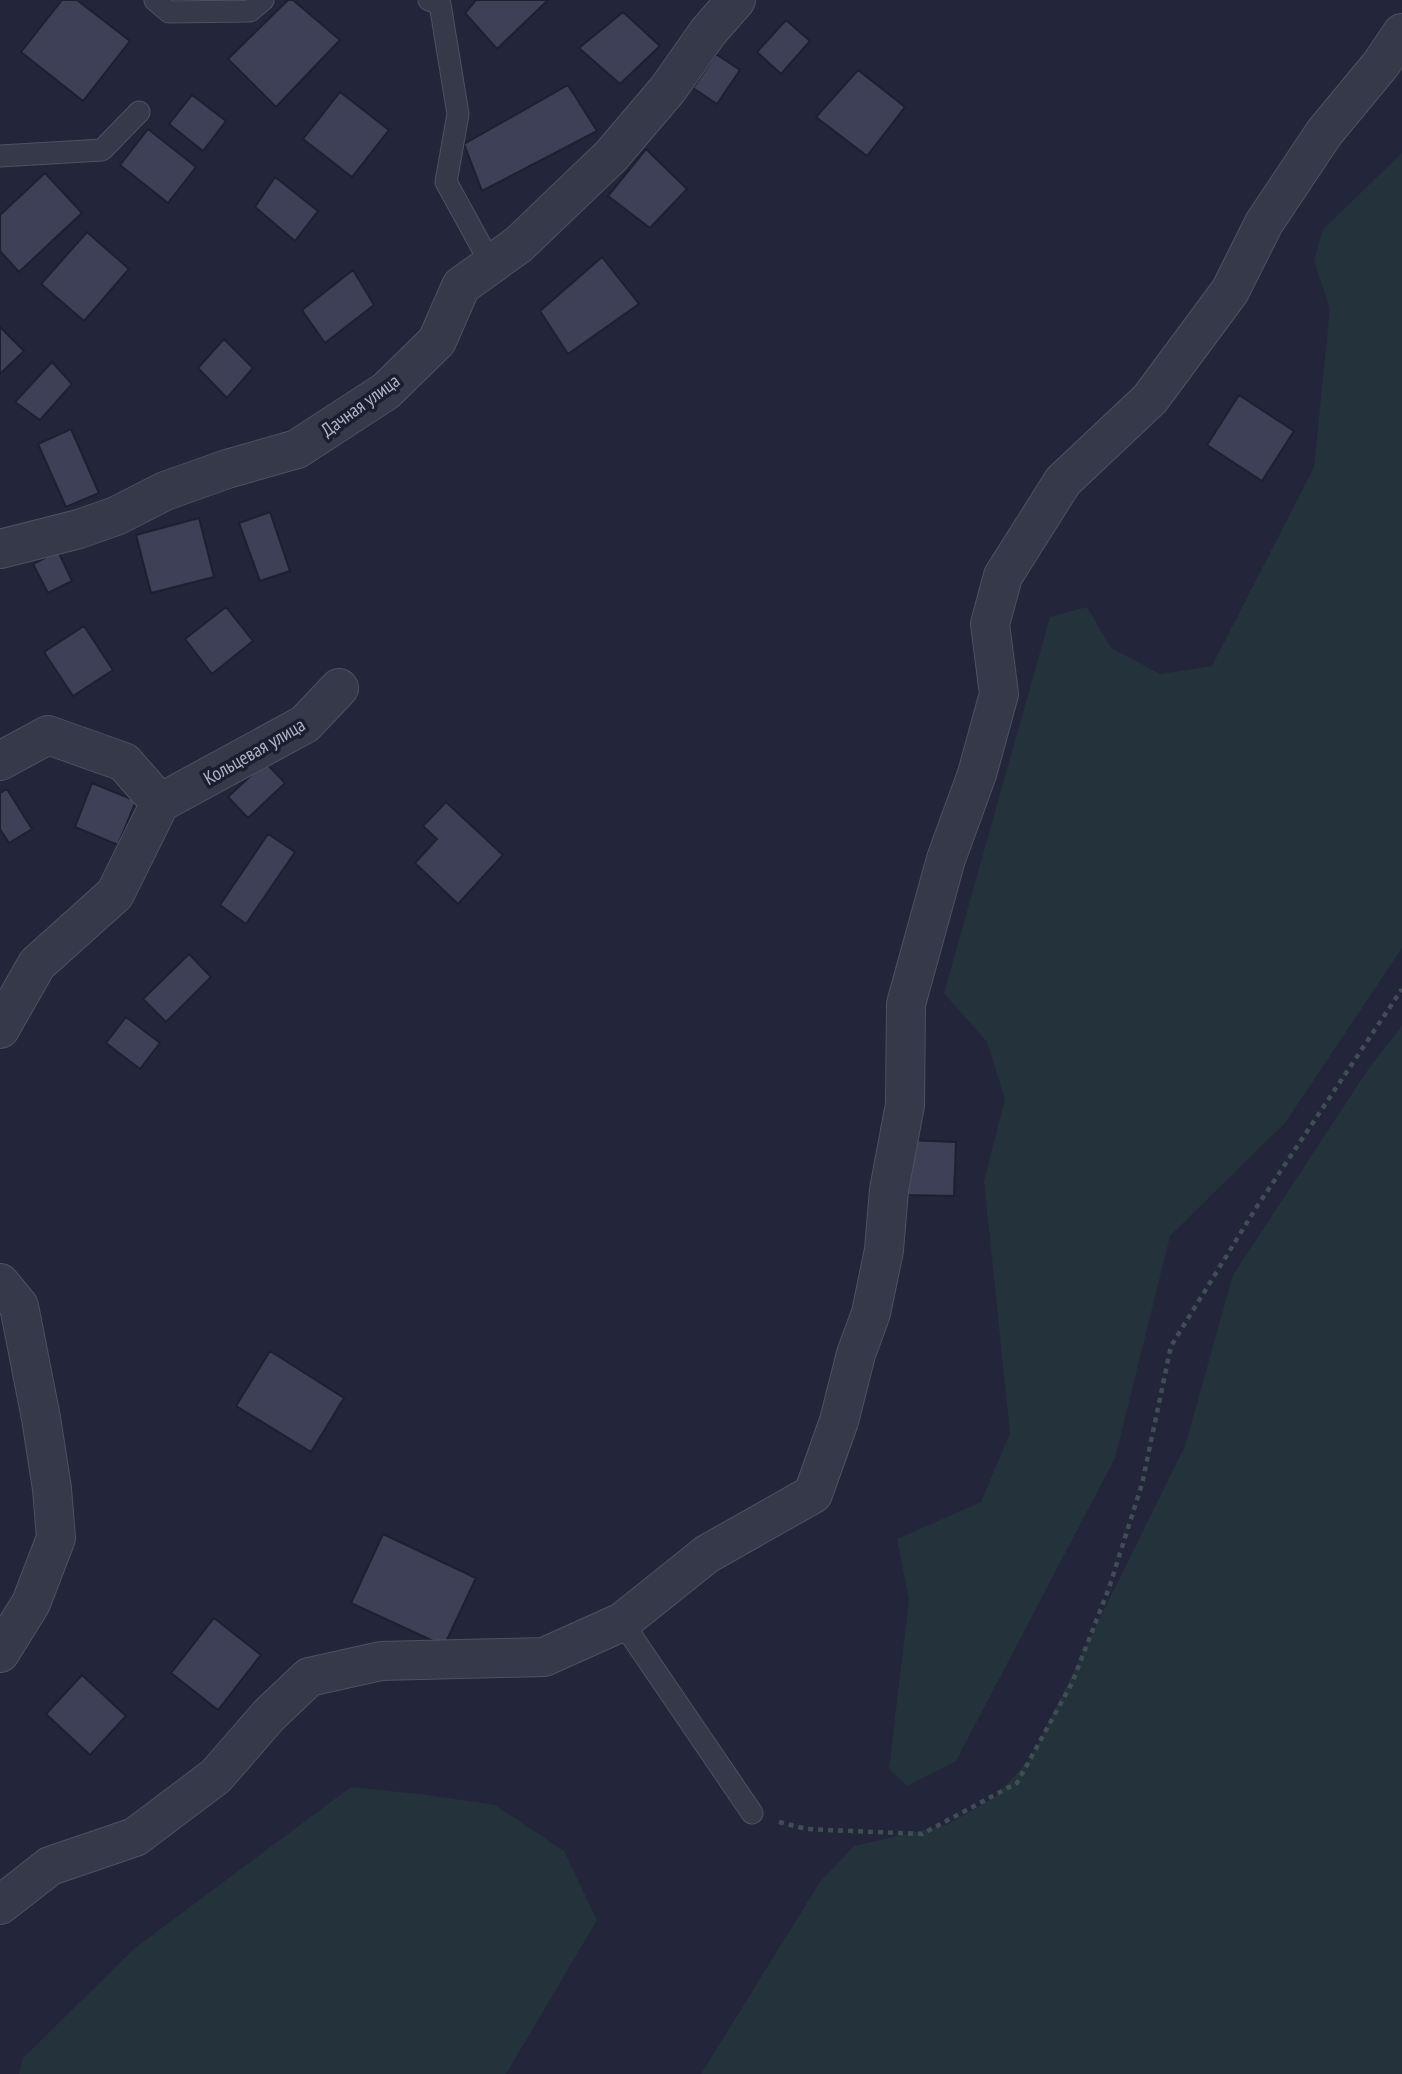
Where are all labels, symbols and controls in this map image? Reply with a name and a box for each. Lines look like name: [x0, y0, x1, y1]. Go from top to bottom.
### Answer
street label: Дачная улица: [316, 368, 404, 442]
street label: Кольцевая улица: [199, 712, 309, 790]

